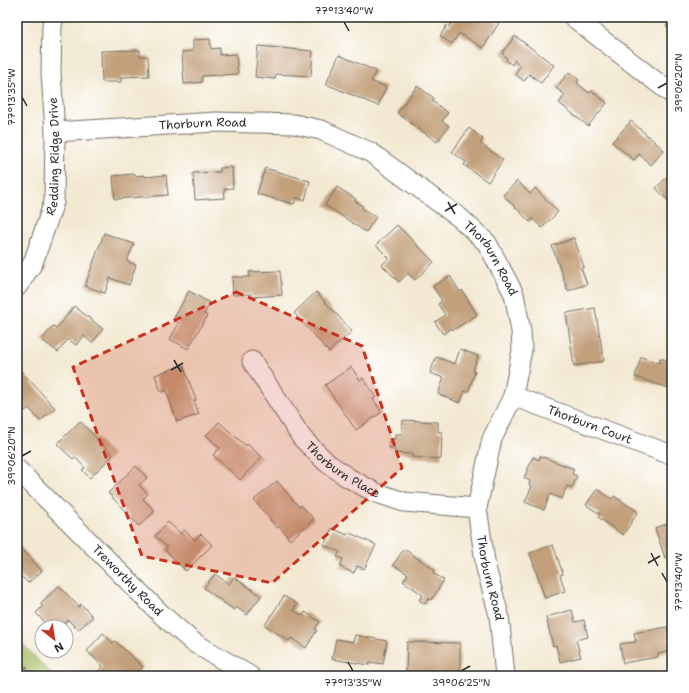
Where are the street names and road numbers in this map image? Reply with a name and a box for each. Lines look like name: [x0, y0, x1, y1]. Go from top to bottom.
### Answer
street label: Redding Ridge Drive: [42, 97, 63, 217]
street label: Thorburn Road: [159, 114, 247, 134]
street label: Thorburn Road: [460, 218, 522, 299]
street label: Thorburn Court: [545, 402, 634, 448]
street label: Thorburn Place: [302, 438, 382, 501]
street label: Thorburn Road: [473, 534, 508, 622]
street label: Treworthy Road: [89, 541, 167, 620]

